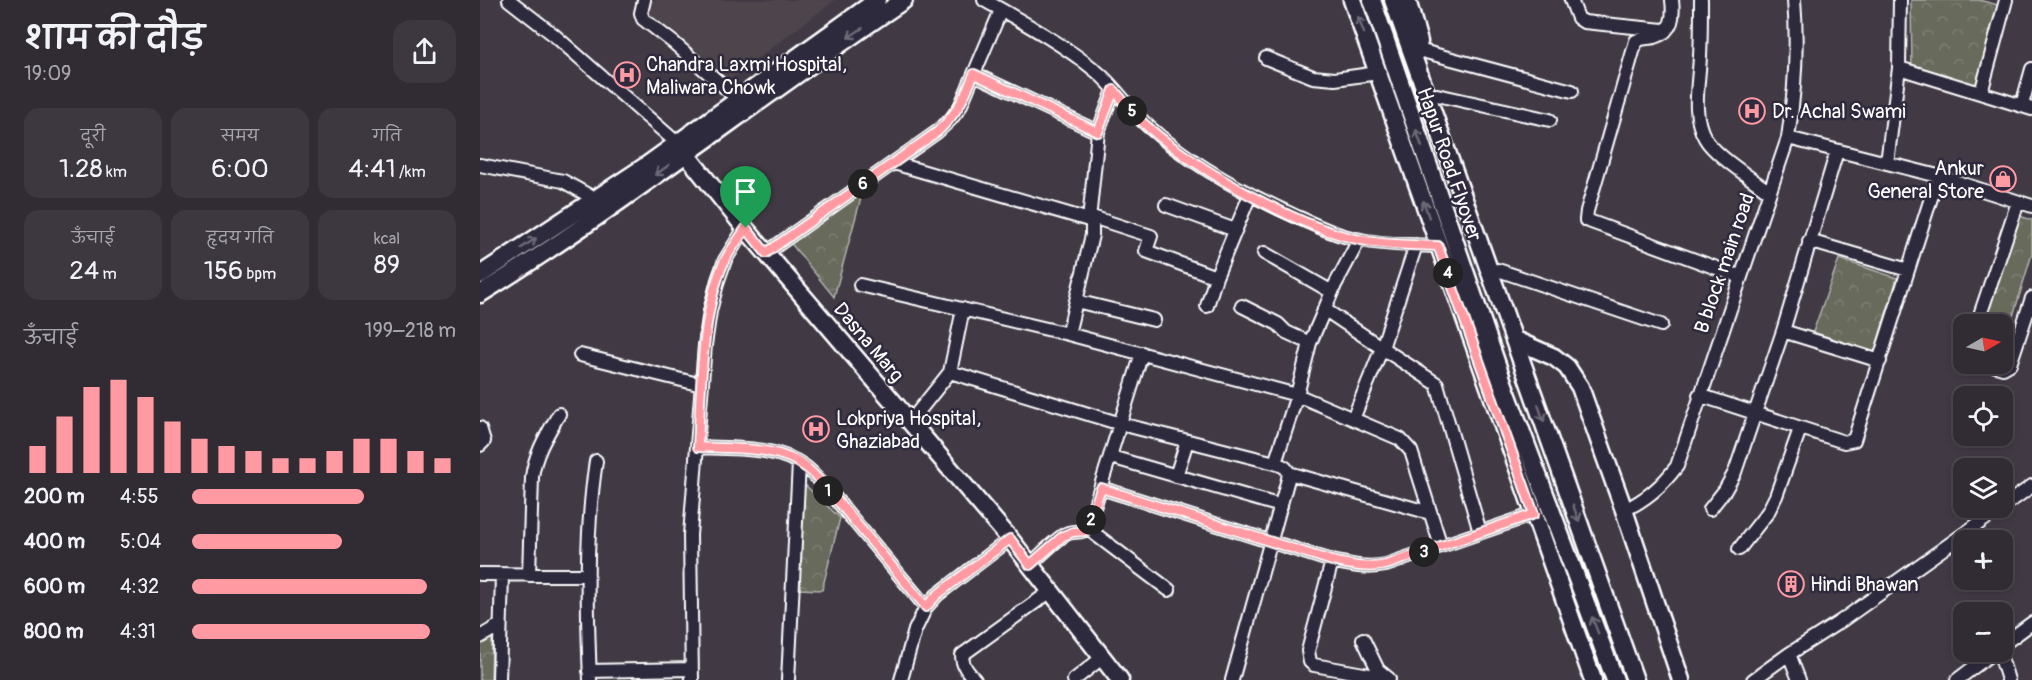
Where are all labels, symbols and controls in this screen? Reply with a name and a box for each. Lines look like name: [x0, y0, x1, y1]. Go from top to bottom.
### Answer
one-way arrow: [1354, 17, 1365, 35]
text: शाम की दौड़: [24, 18, 205, 59]
button: share: [393, 20, 456, 83]
one-way arrow: [848, 27, 864, 39]
place label: Chandra Laxmi Hospital, Maliwara Chowk: [646, 52, 847, 100]
hospital icon: Chandra Laxmi Hospital, Maliwara Chowk: [612, 60, 642, 90]
text: 19:09: [24, 61, 71, 86]
street label: Hapur Road Flyover: [1412, 84, 1488, 244]
pin: 5: [1117, 96, 1147, 126]
hospital icon: Dr. Achal Swami: [1737, 96, 1767, 126]
place label: Dr. Achal Swami: [1772, 99, 1906, 124]
text: 5: [1128, 101, 1136, 121]
text: दूरी: [80, 126, 106, 146]
text: समय: [221, 126, 259, 146]
text: गति: [372, 126, 402, 146]
one-way arrow: [1413, 130, 1424, 148]
text: 1.28: [59, 153, 103, 185]
text: 6:00: [211, 153, 269, 185]
text: 4:41: [348, 153, 396, 185]
place label: Ankur General Store: [1868, 156, 1984, 204]
text: km: [103, 162, 127, 182]
text: /km: [396, 162, 426, 182]
one-way arrow: [655, 164, 671, 177]
shop icon: Ankur General Store: [1988, 164, 2018, 194]
pin: [720, 166, 771, 228]
pin: 6: [848, 169, 878, 199]
text: 6: [858, 174, 868, 194]
icon: arrive: [729, 175, 762, 208]
street label: B block main road: [1689, 190, 1760, 336]
one-way arrow: [1419, 200, 1430, 219]
text: ऊँचाई: [72, 228, 114, 248]
text: हृदय गति: [206, 228, 274, 248]
text: kcal: [374, 229, 400, 249]
one-way arrow: [520, 237, 536, 249]
text: 89: [374, 249, 400, 281]
text: 24: [69, 255, 99, 287]
text: 156: [204, 255, 243, 287]
pin: 4: [1433, 258, 1463, 288]
text: 4: [1443, 263, 1453, 283]
text: m: [99, 264, 117, 284]
text: bpm: [243, 264, 276, 284]
street label: Dasna Marg: [828, 297, 909, 387]
north arrow: [1953, 314, 2013, 374]
map controls: [1953, 314, 2013, 662]
text: 199–218 m: [365, 318, 456, 343]
text: ऊँचाई: [24, 325, 78, 350]
button: locate: [1953, 386, 2013, 446]
one-way arrow: [1536, 403, 1547, 422]
place label: Lokpriya Hospital, Ghaziabad: [836, 406, 981, 454]
hospital icon: Lokpriya Hospital, Ghaziabad: [801, 414, 831, 444]
button: layers: [1953, 458, 2013, 518]
pin: 1: [813, 476, 843, 506]
text: 1: [825, 481, 831, 501]
text: 200 m: [24, 484, 85, 509]
text: 4:55: [120, 484, 159, 509]
one-way arrow: [1571, 503, 1582, 522]
pin: 2: [1076, 505, 1106, 535]
text: 2: [1087, 510, 1095, 530]
text: 400 m: [24, 529, 85, 554]
text: 5:04: [120, 529, 161, 554]
button: +: [1953, 530, 2013, 590]
pin: 3: [1409, 537, 1439, 567]
text: 3: [1420, 542, 1428, 562]
building icon: Hindi Bhawan: [1776, 569, 1806, 599]
place label: Hindi Bhawan: [1810, 572, 1919, 597]
text: 600 m: [24, 574, 85, 599]
text: 4:32: [120, 574, 159, 599]
button: −: [1953, 602, 2013, 662]
one-way arrow: [1589, 616, 1600, 635]
text: 800 m: [24, 619, 84, 644]
text: 4:31: [120, 619, 156, 644]

